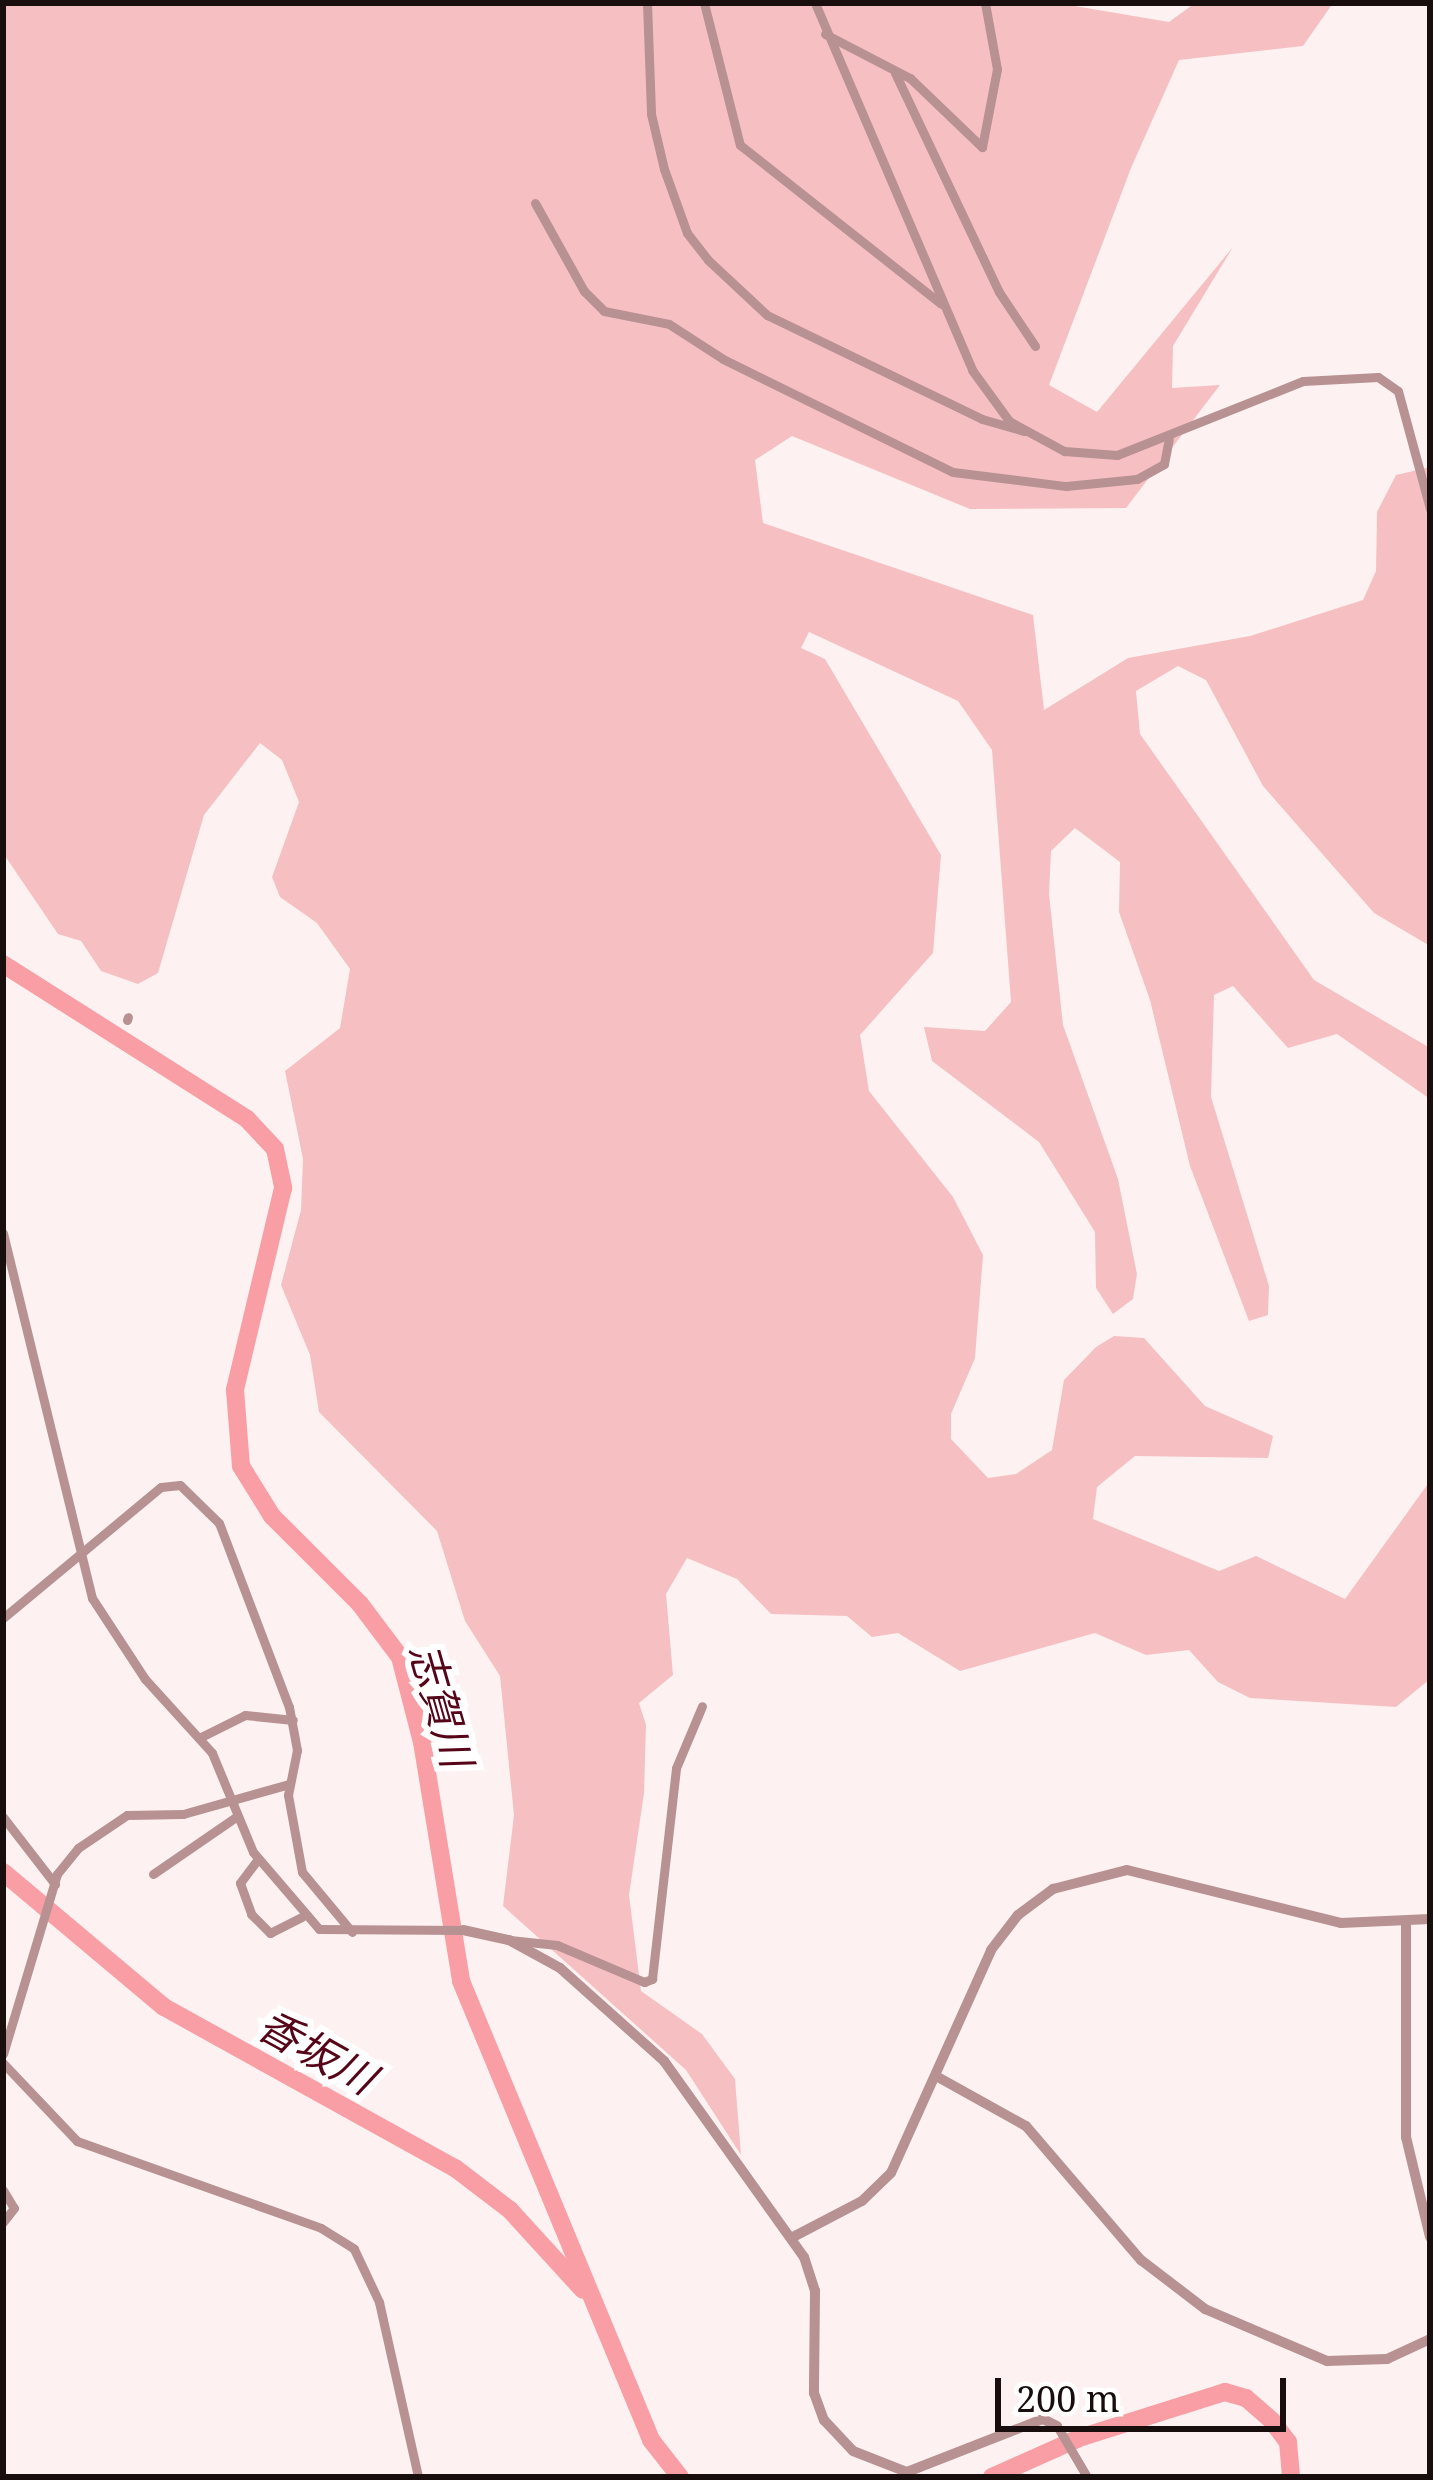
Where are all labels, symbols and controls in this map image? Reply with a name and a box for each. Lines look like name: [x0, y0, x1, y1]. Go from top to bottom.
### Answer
water label: 志賀川: [400, 1637, 484, 1773]
water label: 香坂川: [250, 1998, 384, 2104]
scale bar: [1001, 2354, 1292, 2428]
text: 200 m: [1016, 2374, 1120, 2423]

